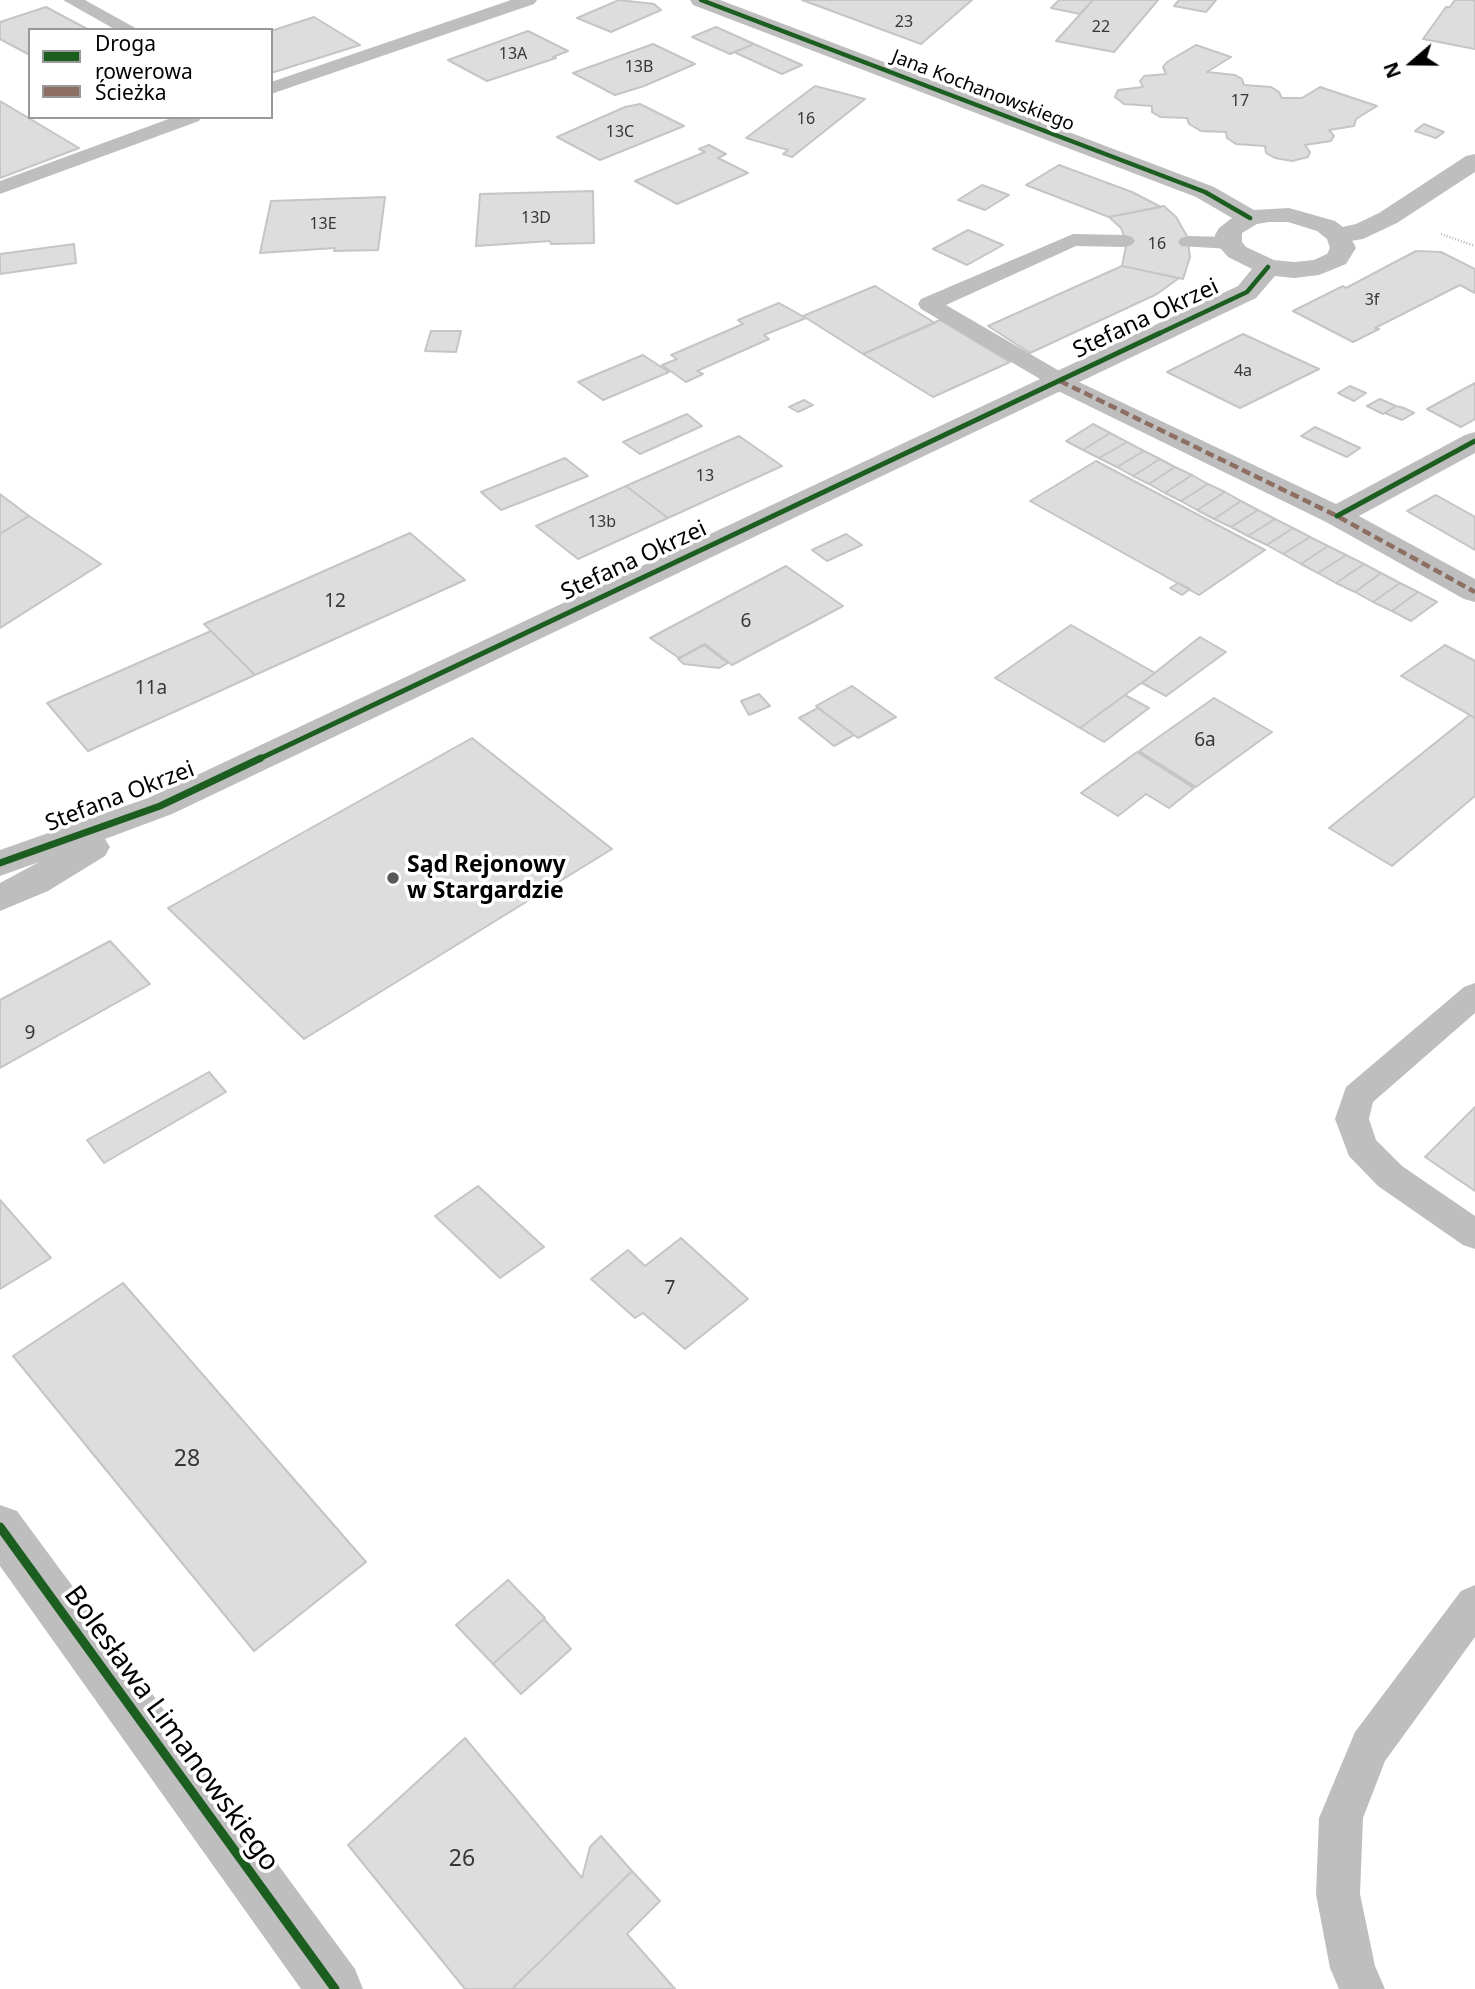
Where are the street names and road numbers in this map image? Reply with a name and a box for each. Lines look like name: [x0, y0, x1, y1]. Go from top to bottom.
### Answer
street label: Jana Kochanowskiego: [888, 46, 1078, 136]
street label: Stefana Okrzei: [1069, 273, 1223, 365]
street label: Stefana Okrzei: [557, 515, 711, 607]
street label: Stefana Okrzei: [42, 756, 198, 838]
street label: Bolesława Limanowskiego: [56, 1580, 286, 1878]

